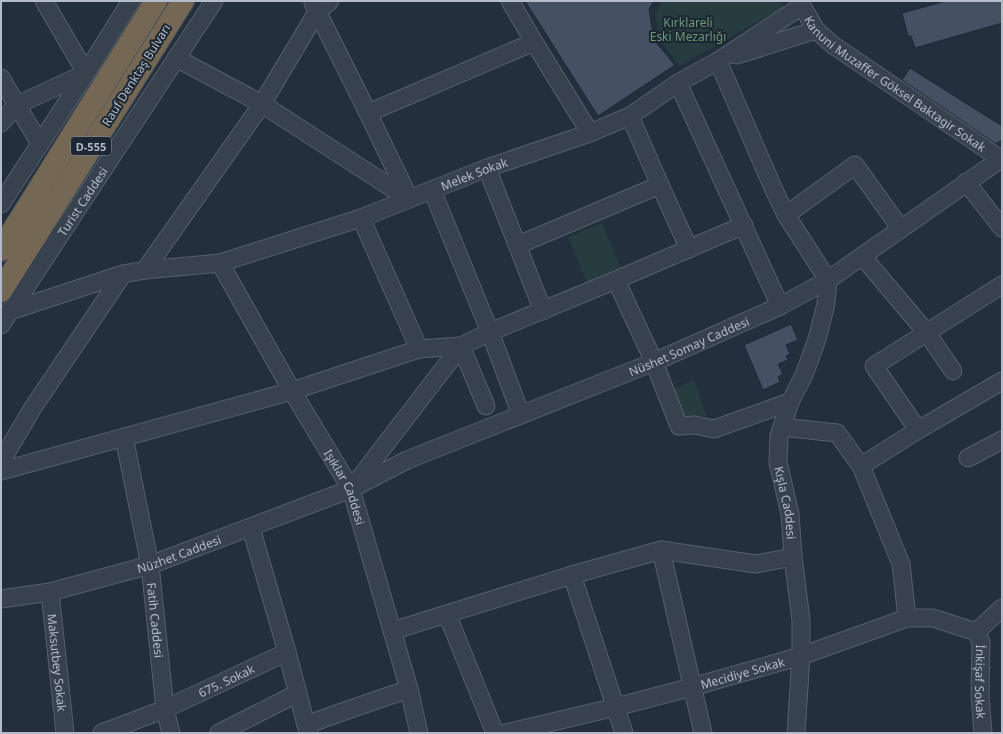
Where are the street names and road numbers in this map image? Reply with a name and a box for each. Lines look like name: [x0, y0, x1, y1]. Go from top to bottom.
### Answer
street label: Kanuni Muzaffer Göksel Baktagir Sokak: [801, 12, 990, 156]
street label: Rauf Denktaş Bulvarı: [98, 21, 174, 129]
road number: D-555: [71, 137, 111, 155]
street label: Melek Sokak: [438, 153, 510, 194]
street label: Turist Caddesi: [53, 163, 111, 239]
street label: Nüshet Somay Caddesi: [626, 312, 752, 380]
street label: Işıklar Caddesi: [320, 446, 369, 527]
street label: Kışla Caddesi: [771, 465, 800, 540]
street label: Nüzhet Caddesi: [135, 530, 223, 577]
street label: Fatih Caddesi: [143, 582, 168, 659]
street label: Maksutbey Sokak: [44, 613, 71, 713]
street label: İnkişaf Sokak: [971, 645, 990, 720]
street label: Mecidiye Sokak: [698, 653, 787, 693]
street label: 675. Sokak: [195, 660, 258, 701]

